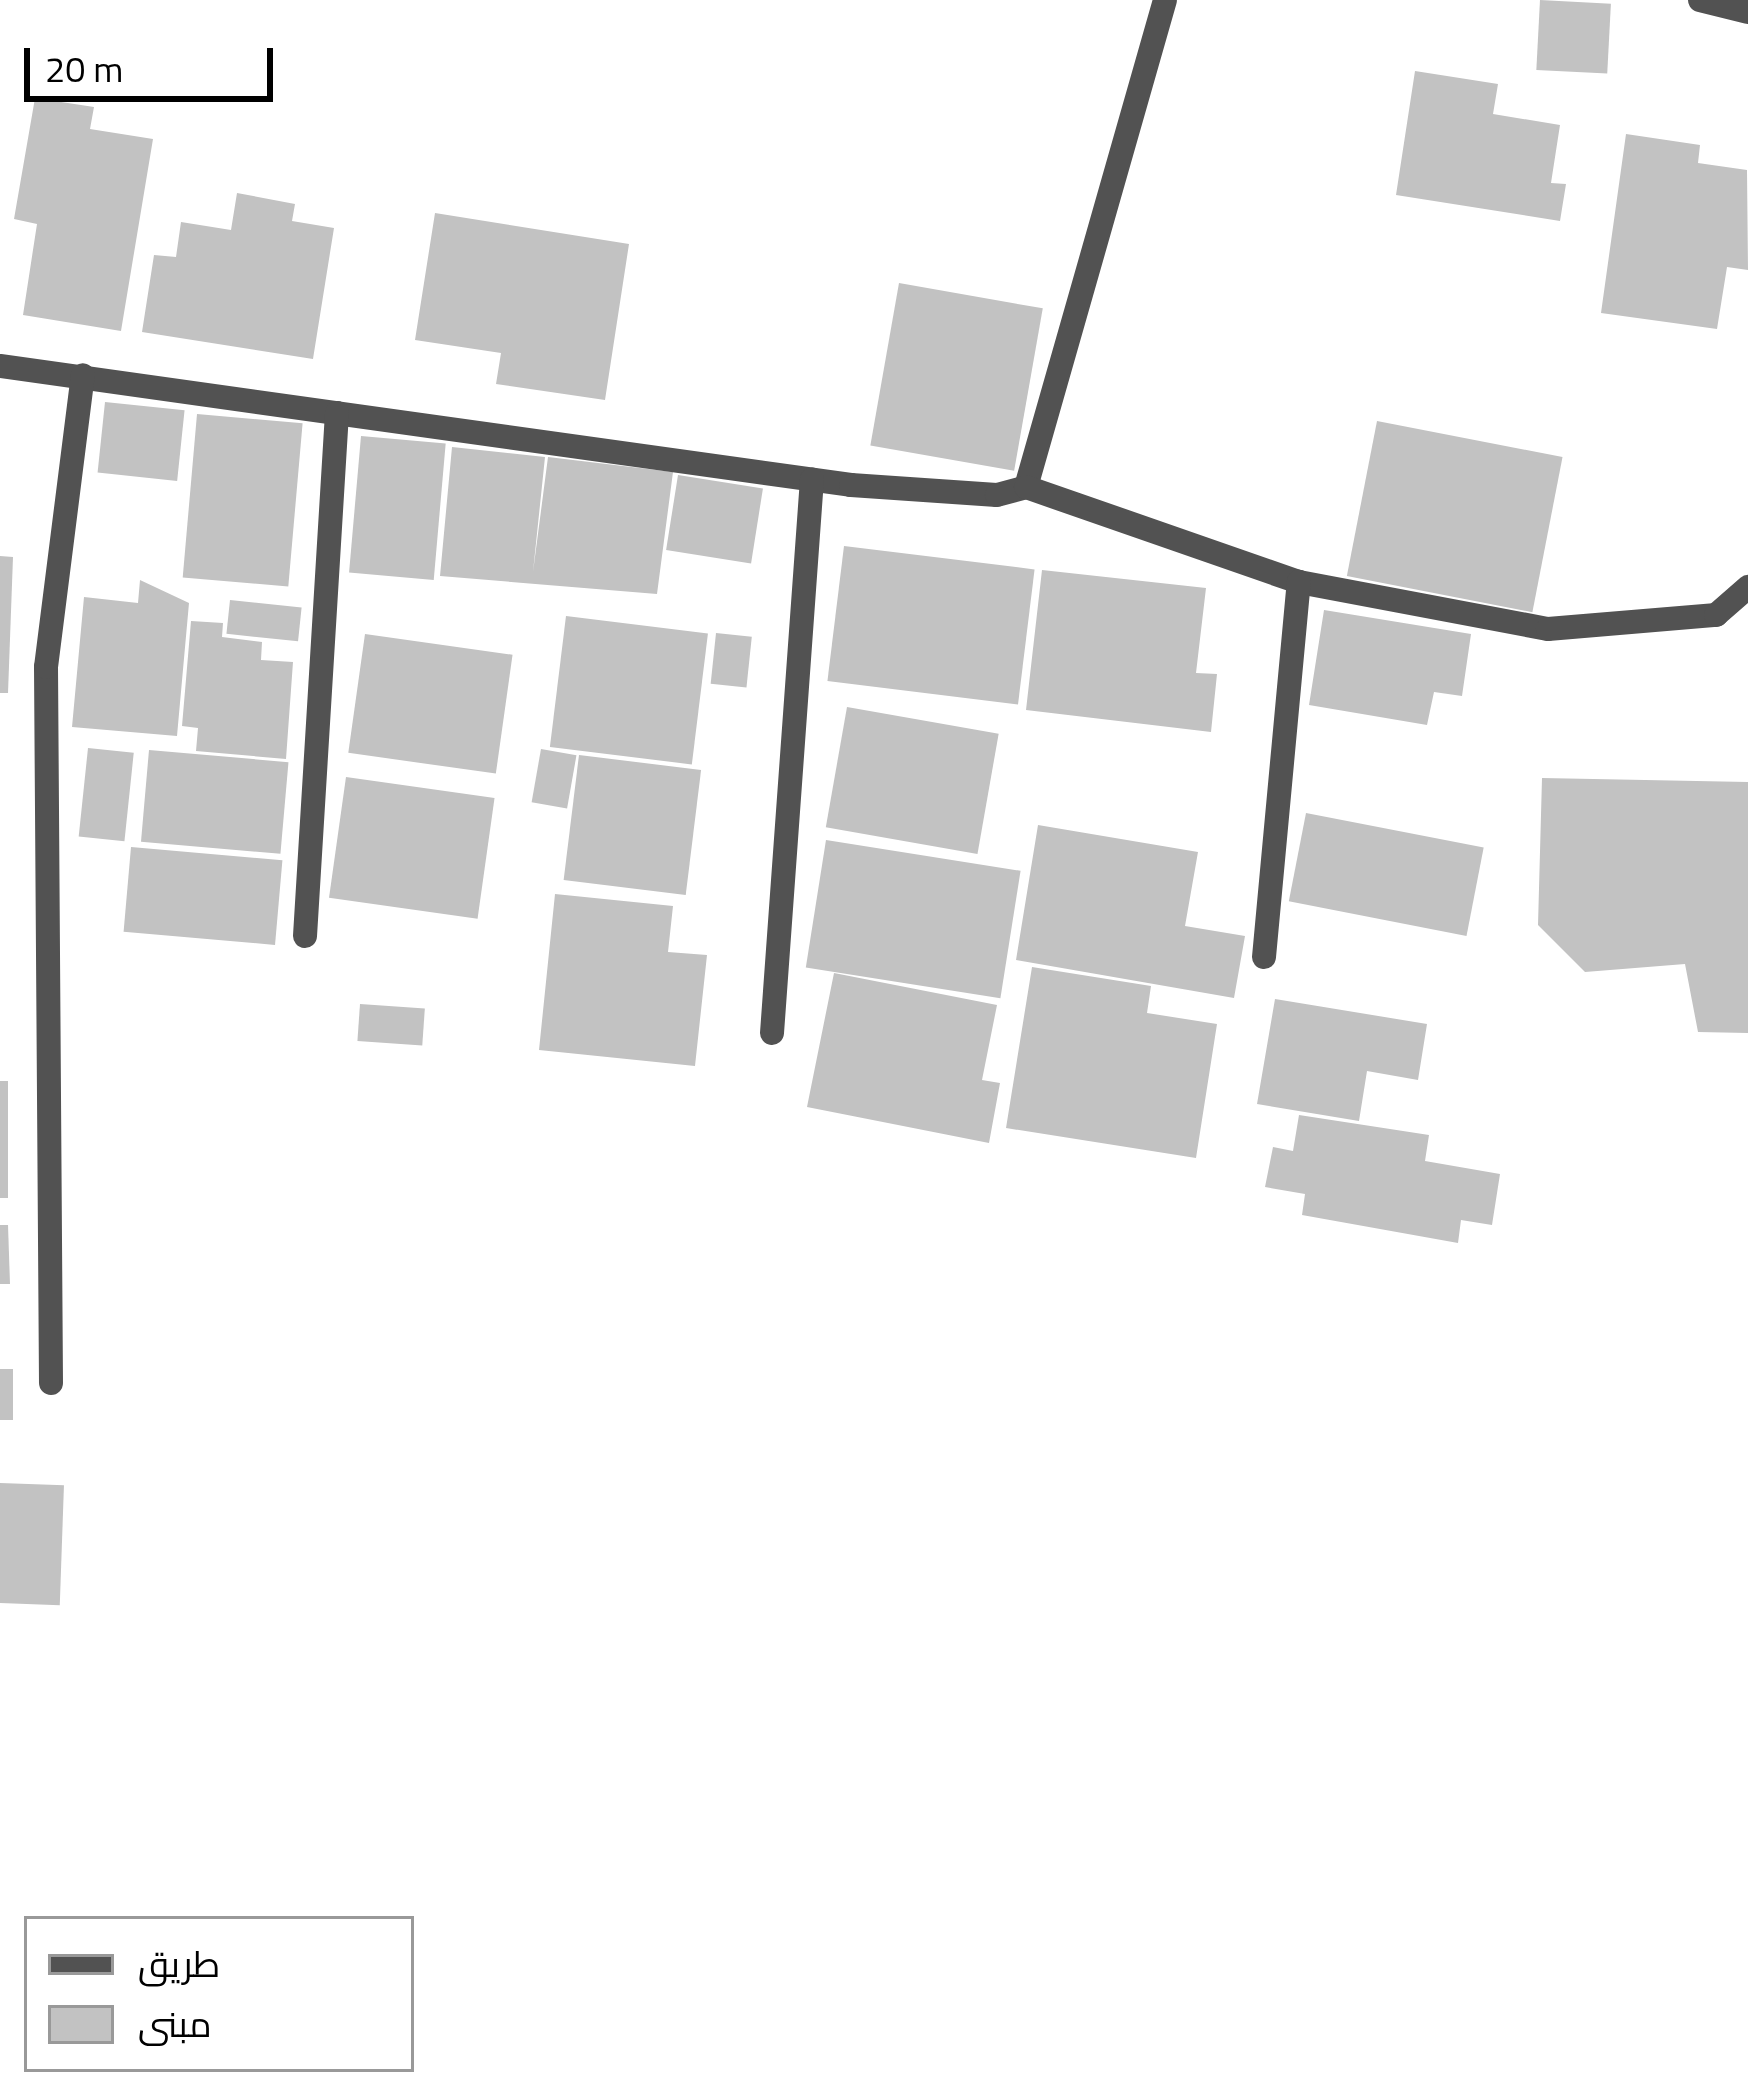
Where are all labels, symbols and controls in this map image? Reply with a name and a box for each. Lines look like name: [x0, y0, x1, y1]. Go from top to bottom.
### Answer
scale bar: [30, 24, 279, 98]
text: 20 m: [45, 41, 123, 96]
legend: [24, 1916, 414, 2072]
text: طريق: [138, 1936, 220, 1991]
text: مبنى: [138, 1996, 212, 2051]

